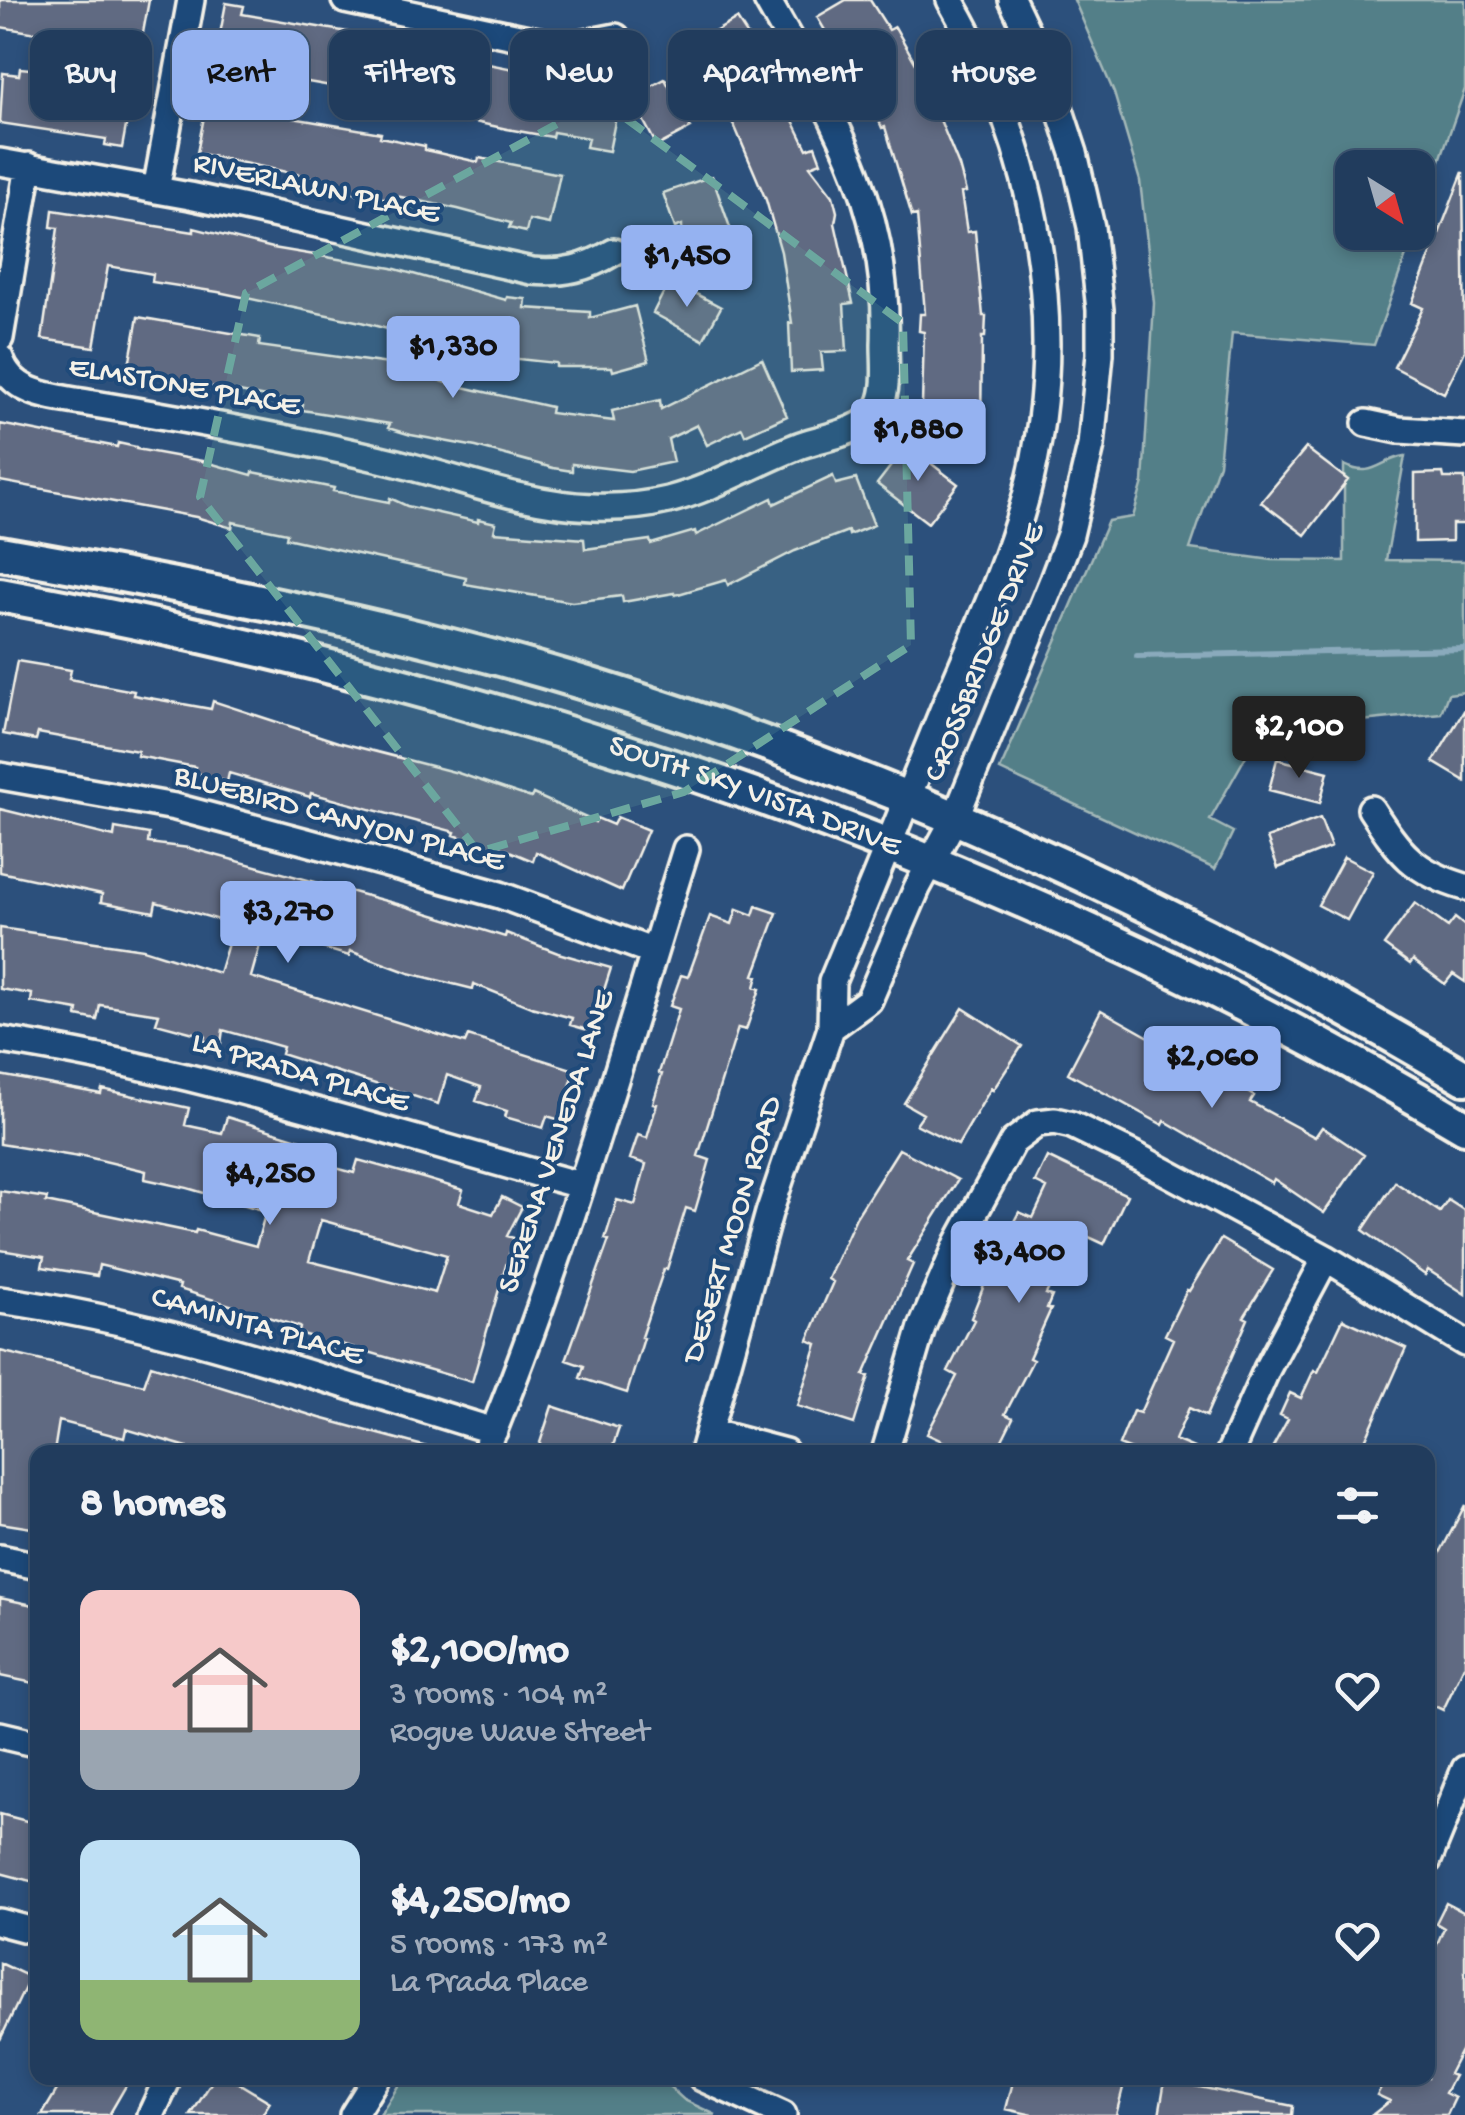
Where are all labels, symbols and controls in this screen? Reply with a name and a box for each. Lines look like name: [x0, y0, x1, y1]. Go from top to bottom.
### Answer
chip: Buy: [30, 30, 152, 120]
chip: Rent: [172, 30, 309, 120]
chip: Filters: [329, 30, 490, 120]
chip: New: [510, 30, 648, 120]
chip: Apartment: [668, 30, 896, 120]
chip: House: [916, 30, 1071, 120]
street label: RIVERLAWN PLACE: [189, 145, 444, 235]
north arrow: [1335, 150, 1435, 250]
map controls: [1335, 150, 1435, 250]
pin: $1,450: [606, 225, 768, 310]
text: $1,450: [643, 238, 731, 276]
pin: $1,330: [372, 316, 534, 401]
text: $1,330: [409, 329, 497, 367]
street label: ELMSTONE PLACE: [65, 349, 304, 427]
pin: $1,880: [837, 399, 999, 484]
text: $1,880: [873, 412, 963, 450]
street label: CROSSBRIDGE DRIVE: [917, 517, 1056, 788]
pin: $2,100: [1218, 696, 1380, 781]
text: $2,100: [1254, 709, 1344, 747]
street label: SOUTH SKY VISTA DRIVE: [603, 728, 907, 867]
street label: BLUEBIRD CANYON PLACE: [168, 757, 510, 883]
pin: $3,270: [207, 881, 369, 966]
text: $3,270: [242, 894, 334, 932]
street label: SERENA VENEDA LANE: [491, 985, 625, 1298]
street label: LA PRADA PLACE: [187, 1025, 414, 1123]
pin: $2,060: [1131, 1026, 1293, 1111]
text: $2,060: [1166, 1039, 1258, 1077]
street label: DESERT MOON ROAD: [675, 1092, 793, 1370]
pin: $4,250: [189, 1143, 351, 1228]
text: $4,250: [225, 1156, 315, 1194]
pin: $3,400: [938, 1221, 1100, 1306]
text: $3,400: [973, 1234, 1065, 1272]
street label: CAMINITA PLACE: [147, 1280, 369, 1377]
icon: filters: [1330, 1478, 1385, 1533]
text: 8 homes: [80, 1481, 224, 1530]
text: $2,100/mo: [390, 1628, 569, 1677]
icon: home: [160, 1630, 280, 1750]
icon: heart: [1330, 1663, 1385, 1718]
text: 3 rooms · 104 m²: [390, 1677, 608, 1715]
text: Rogue Wave Street: [390, 1715, 649, 1753]
text: $4,250/mo: [390, 1878, 570, 1927]
icon: home: [160, 1880, 280, 2000]
icon: heart: [1330, 1913, 1385, 1968]
text: 5 rooms · 173 m²: [390, 1927, 608, 1965]
text: La Prada Place: [390, 1965, 588, 2003]

